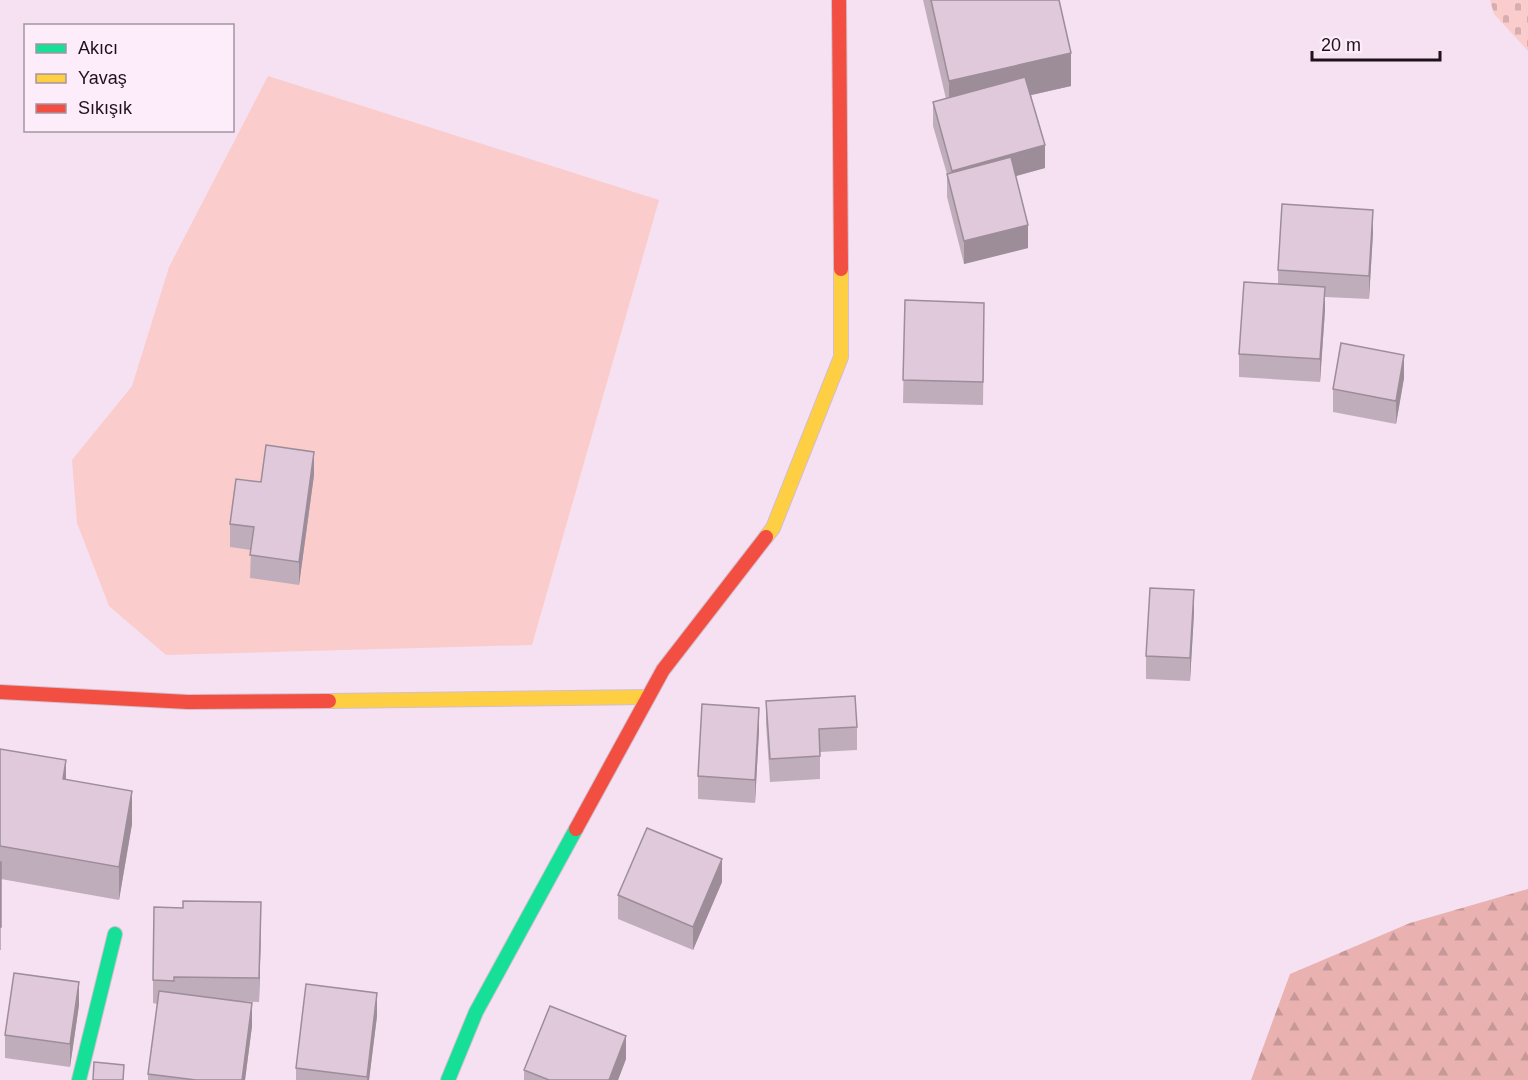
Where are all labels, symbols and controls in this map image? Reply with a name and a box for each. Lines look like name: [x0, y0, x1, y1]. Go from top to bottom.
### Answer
legend: [24, 24, 234, 132]
scale bar: [1312, 24, 1440, 62]
text: 20 m: [1321, 35, 1361, 55]
text: Akıcı: [78, 38, 118, 58]
text: Yavaş: [78, 68, 127, 88]
text: Sıkışık: [78, 98, 133, 118]

